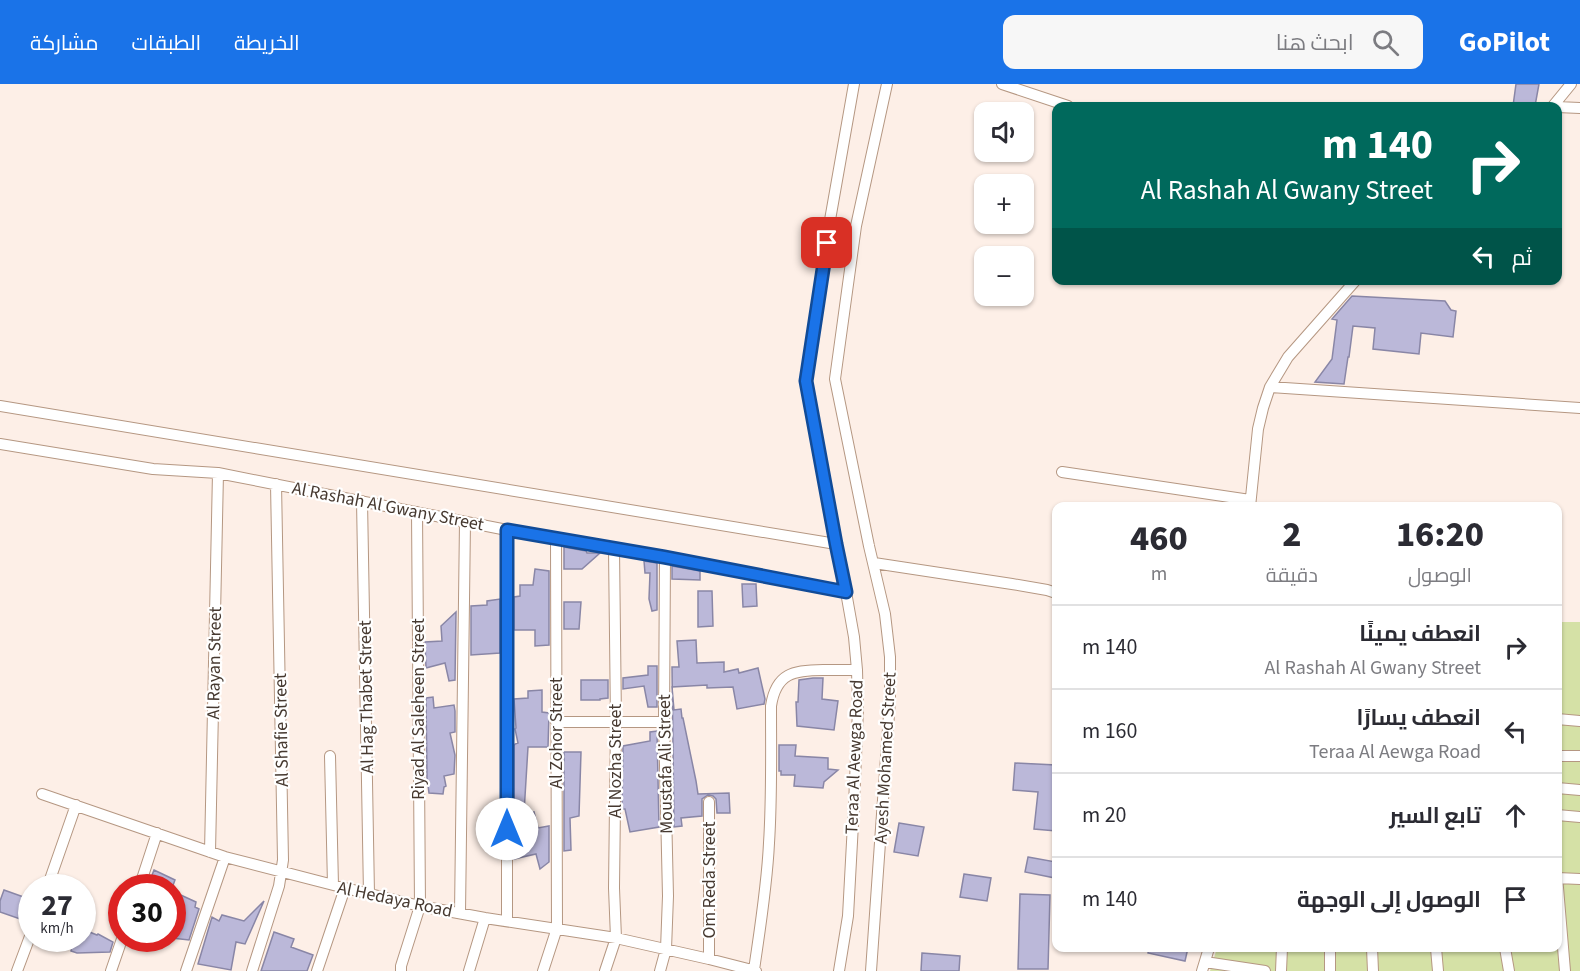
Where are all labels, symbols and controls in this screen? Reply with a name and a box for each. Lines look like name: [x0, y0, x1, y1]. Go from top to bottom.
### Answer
search box: [1003, 15, 1423, 69]
text: GoPilot: [1459, 22, 1550, 62]
icon: search: [1369, 26, 1402, 59]
text: ابحث هنا: [1276, 27, 1354, 59]
text: مشاركة: [30, 28, 99, 58]
text: الطبقات: [132, 28, 201, 58]
text: الخريطة: [234, 28, 300, 58]
map controls: [974, 102, 1034, 306]
button: sound: [974, 102, 1034, 162]
text: 140 m: [1322, 115, 1433, 175]
icon: right: [1454, 126, 1532, 204]
text: Al Rashah Al Gwany Street: [1141, 171, 1433, 210]
button: +: [974, 174, 1034, 234]
pin: [801, 217, 852, 268]
icon: arrive: [810, 226, 843, 259]
icon: left: [1467, 240, 1500, 273]
text: ثم: [1512, 242, 1532, 274]
button: −: [974, 246, 1034, 306]
street label: Al Rashah Al Gwany Street: [290, 476, 486, 537]
text: 2: [1282, 509, 1301, 560]
text: 16:20: [1396, 509, 1484, 560]
text: 460: [1130, 513, 1188, 564]
text: m: [1151, 560, 1167, 588]
text: دقيقة: [1266, 562, 1318, 590]
text: الوصول: [1408, 562, 1472, 590]
street label: Al Rayan Street: [201, 606, 228, 720]
street label: Riyad Al Saleheen Street: [406, 618, 431, 800]
text: انعطف يمينًا: [1359, 618, 1481, 650]
street label: Al Hag Thabet Street: [353, 620, 380, 774]
text: 140 m: [1082, 631, 1137, 663]
icon: right: [1499, 631, 1532, 664]
text: Al Rashah Al Gwany Street: [1264, 654, 1481, 682]
street label: Ayesh Mohamed Street: [869, 671, 902, 845]
street label: Al Shafie Street: [268, 673, 295, 787]
street label: Al Zohor Street: [544, 677, 569, 789]
street label: Teraa Al Aewga Road: [839, 679, 870, 835]
street label: Moustafa Ali Street: [652, 694, 679, 834]
text: انعطف يسارًا: [1357, 702, 1481, 734]
street label: Al Nozha Street: [603, 704, 628, 818]
text: 160 m: [1082, 715, 1137, 747]
icon: left: [1499, 715, 1532, 748]
text: Teraa Al Aewga Road: [1309, 738, 1481, 766]
position arrow: [475, 797, 539, 861]
text: 20 m: [1082, 799, 1127, 831]
icon: ahead: [1499, 799, 1532, 832]
text: تابع السير: [1389, 800, 1481, 832]
street label: Om Reda Street: [697, 821, 722, 939]
speed limit sign: 30: [108, 874, 186, 952]
street label: Al Hedaya Road: [335, 875, 455, 924]
text: 140 m: [1082, 883, 1137, 915]
icon: arrive: [1499, 883, 1532, 916]
text: 27: [41, 884, 73, 927]
text: الوصول إلى الوجهة: [1297, 884, 1481, 916]
text: km/h: [40, 918, 74, 939]

